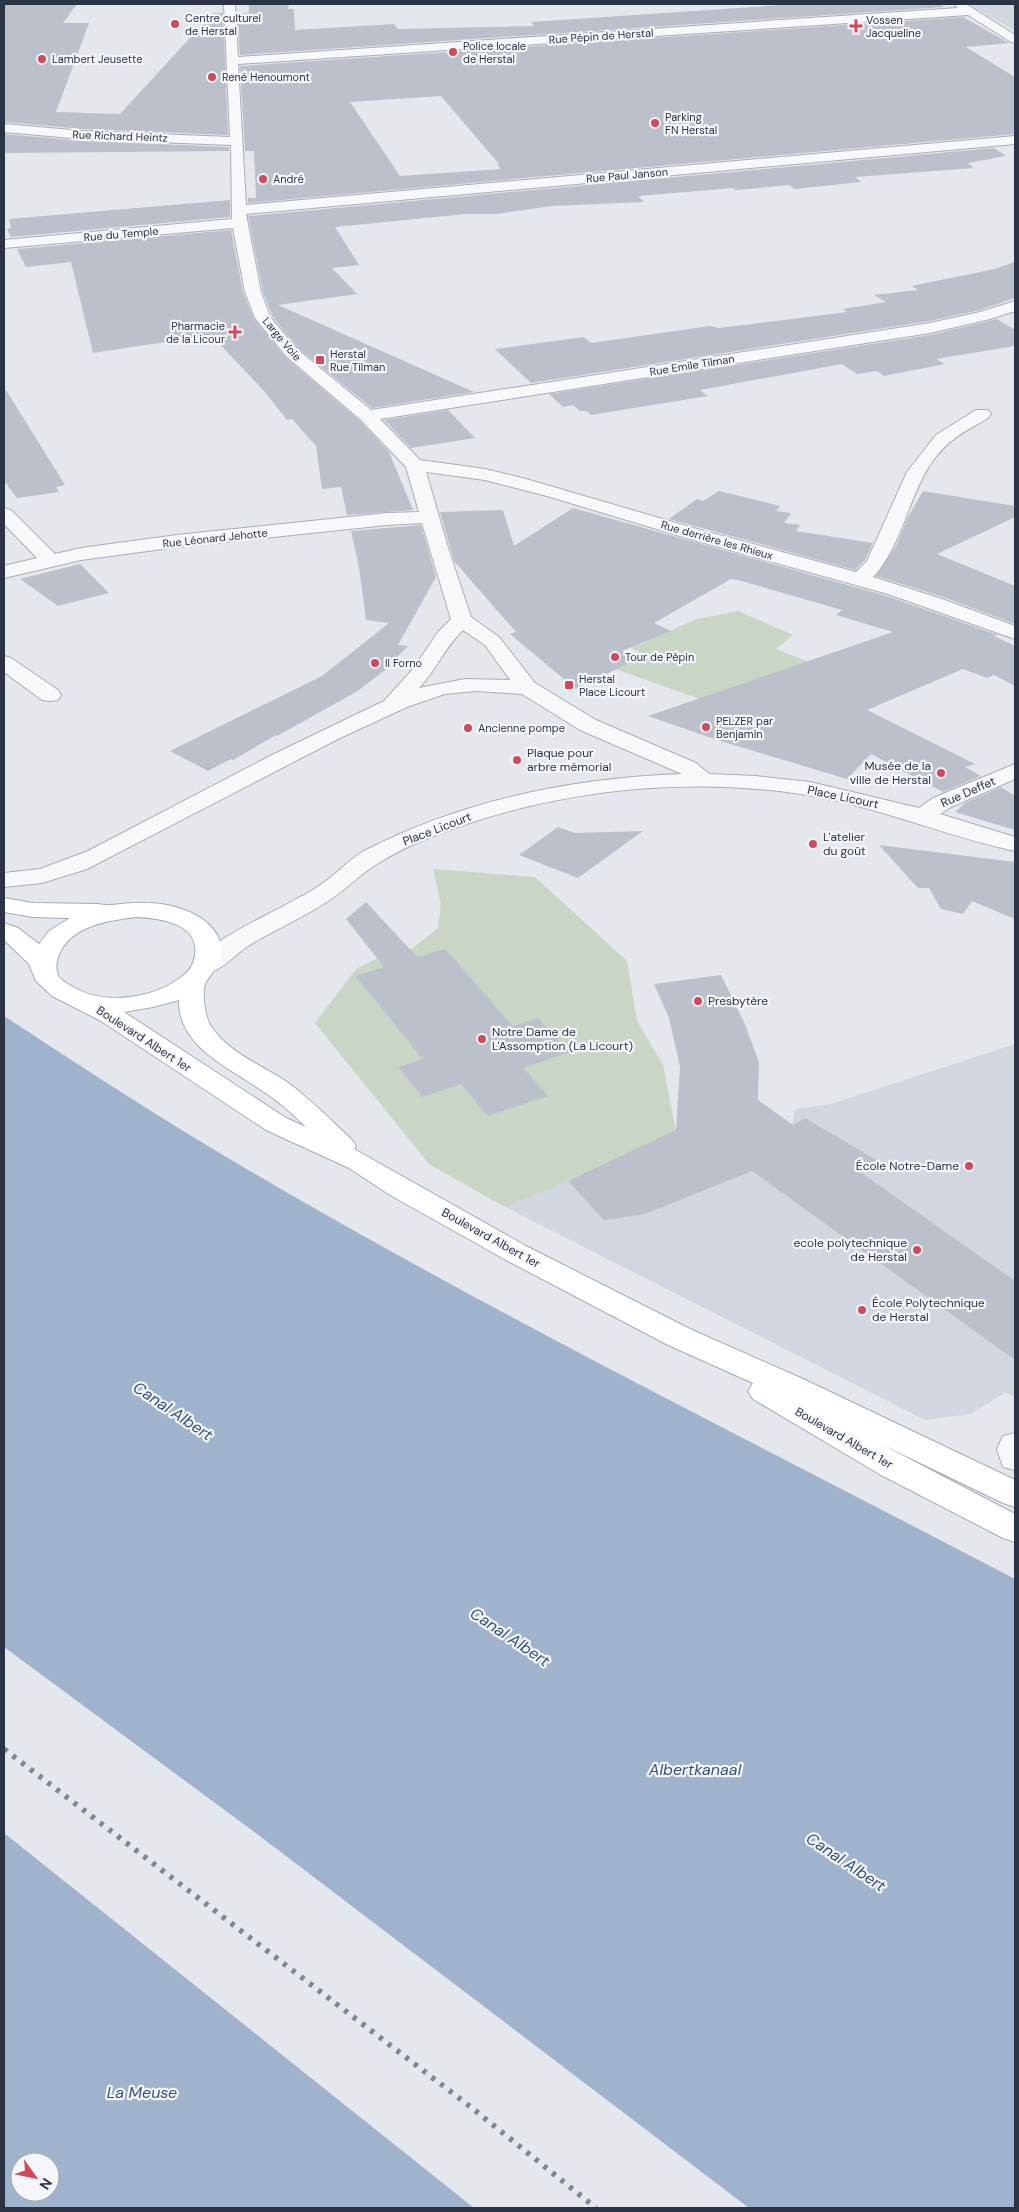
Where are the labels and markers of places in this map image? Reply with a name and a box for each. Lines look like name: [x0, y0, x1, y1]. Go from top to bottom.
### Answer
place label: Centre culturel de Herstal: [185, 11, 261, 38]
place label: Vossen Jacqueline: [866, 13, 921, 40]
marker: Centre culturel de Herstal: [169, 18, 181, 30]
marker: Vossen Jacqueline: [850, 20, 862, 32]
place label: Police locale de Herstal: [463, 39, 526, 66]
marker: Police locale de Herstal: [447, 46, 459, 58]
place label: Lambert Jeusette: [52, 52, 142, 66]
marker: Lambert Jeusette: [36, 53, 48, 65]
place label: René Henoumont: [222, 70, 310, 84]
marker: René Henoumont: [206, 71, 218, 83]
place label: Parking FN Herstal: [665, 110, 717, 137]
marker: Parking FN Herstal: [649, 117, 661, 129]
place label: André: [273, 172, 304, 186]
marker: André: [257, 173, 269, 185]
place label: Pharmacie de la Licour: [166, 319, 225, 346]
marker: Pharmacie de la Licour: [229, 326, 241, 338]
place label: Herstal Rue Tilman: [330, 347, 385, 374]
marker: Herstal Rue Tilman: [314, 354, 326, 366]
place label: Tour de Pépin: [625, 650, 694, 664]
marker: Tour de Pépin: [609, 651, 621, 663]
place label: Il Forno: [385, 656, 422, 670]
marker: Il Forno: [369, 657, 381, 669]
place label: Herstal Place Licourt: [579, 672, 645, 699]
marker: Herstal Place Licourt: [563, 679, 575, 691]
place label: PELZER par Benjamin: [716, 714, 773, 741]
place label: Ancienne pompe: [478, 721, 565, 735]
marker: PELZER par Benjamin: [700, 721, 712, 733]
marker: Ancienne pompe: [462, 722, 474, 734]
place label: Plaque pour arbre mémorial: [527, 745, 612, 775]
marker: Plaque pour arbre mémorial: [511, 754, 523, 766]
place label: Musée de la ville de Herstal: [850, 758, 931, 788]
marker: Musée de la ville de Herstal: [935, 767, 947, 779]
place label: L'atelier du goût: [823, 829, 866, 859]
marker: L'atelier du goût: [807, 838, 819, 850]
place label: Presbytère: [708, 993, 768, 1009]
marker: Presbytère: [692, 995, 704, 1007]
place label: Notre Dame de L'Assomption (La Licourt): [492, 1024, 633, 1054]
marker: Notre Dame de L'Assomption (La Licourt): [476, 1033, 488, 1045]
place label: École Notre-Dame: [856, 1158, 959, 1174]
marker: École Notre-Dame: [963, 1160, 975, 1172]
place label: ecole polytechnique de Herstal: [793, 1235, 907, 1265]
marker: ecole polytechnique de Herstal: [911, 1244, 923, 1256]
place label: École Polytechnique de Herstal: [872, 1295, 985, 1325]
marker: École Polytechnique de Herstal: [856, 1304, 868, 1316]

